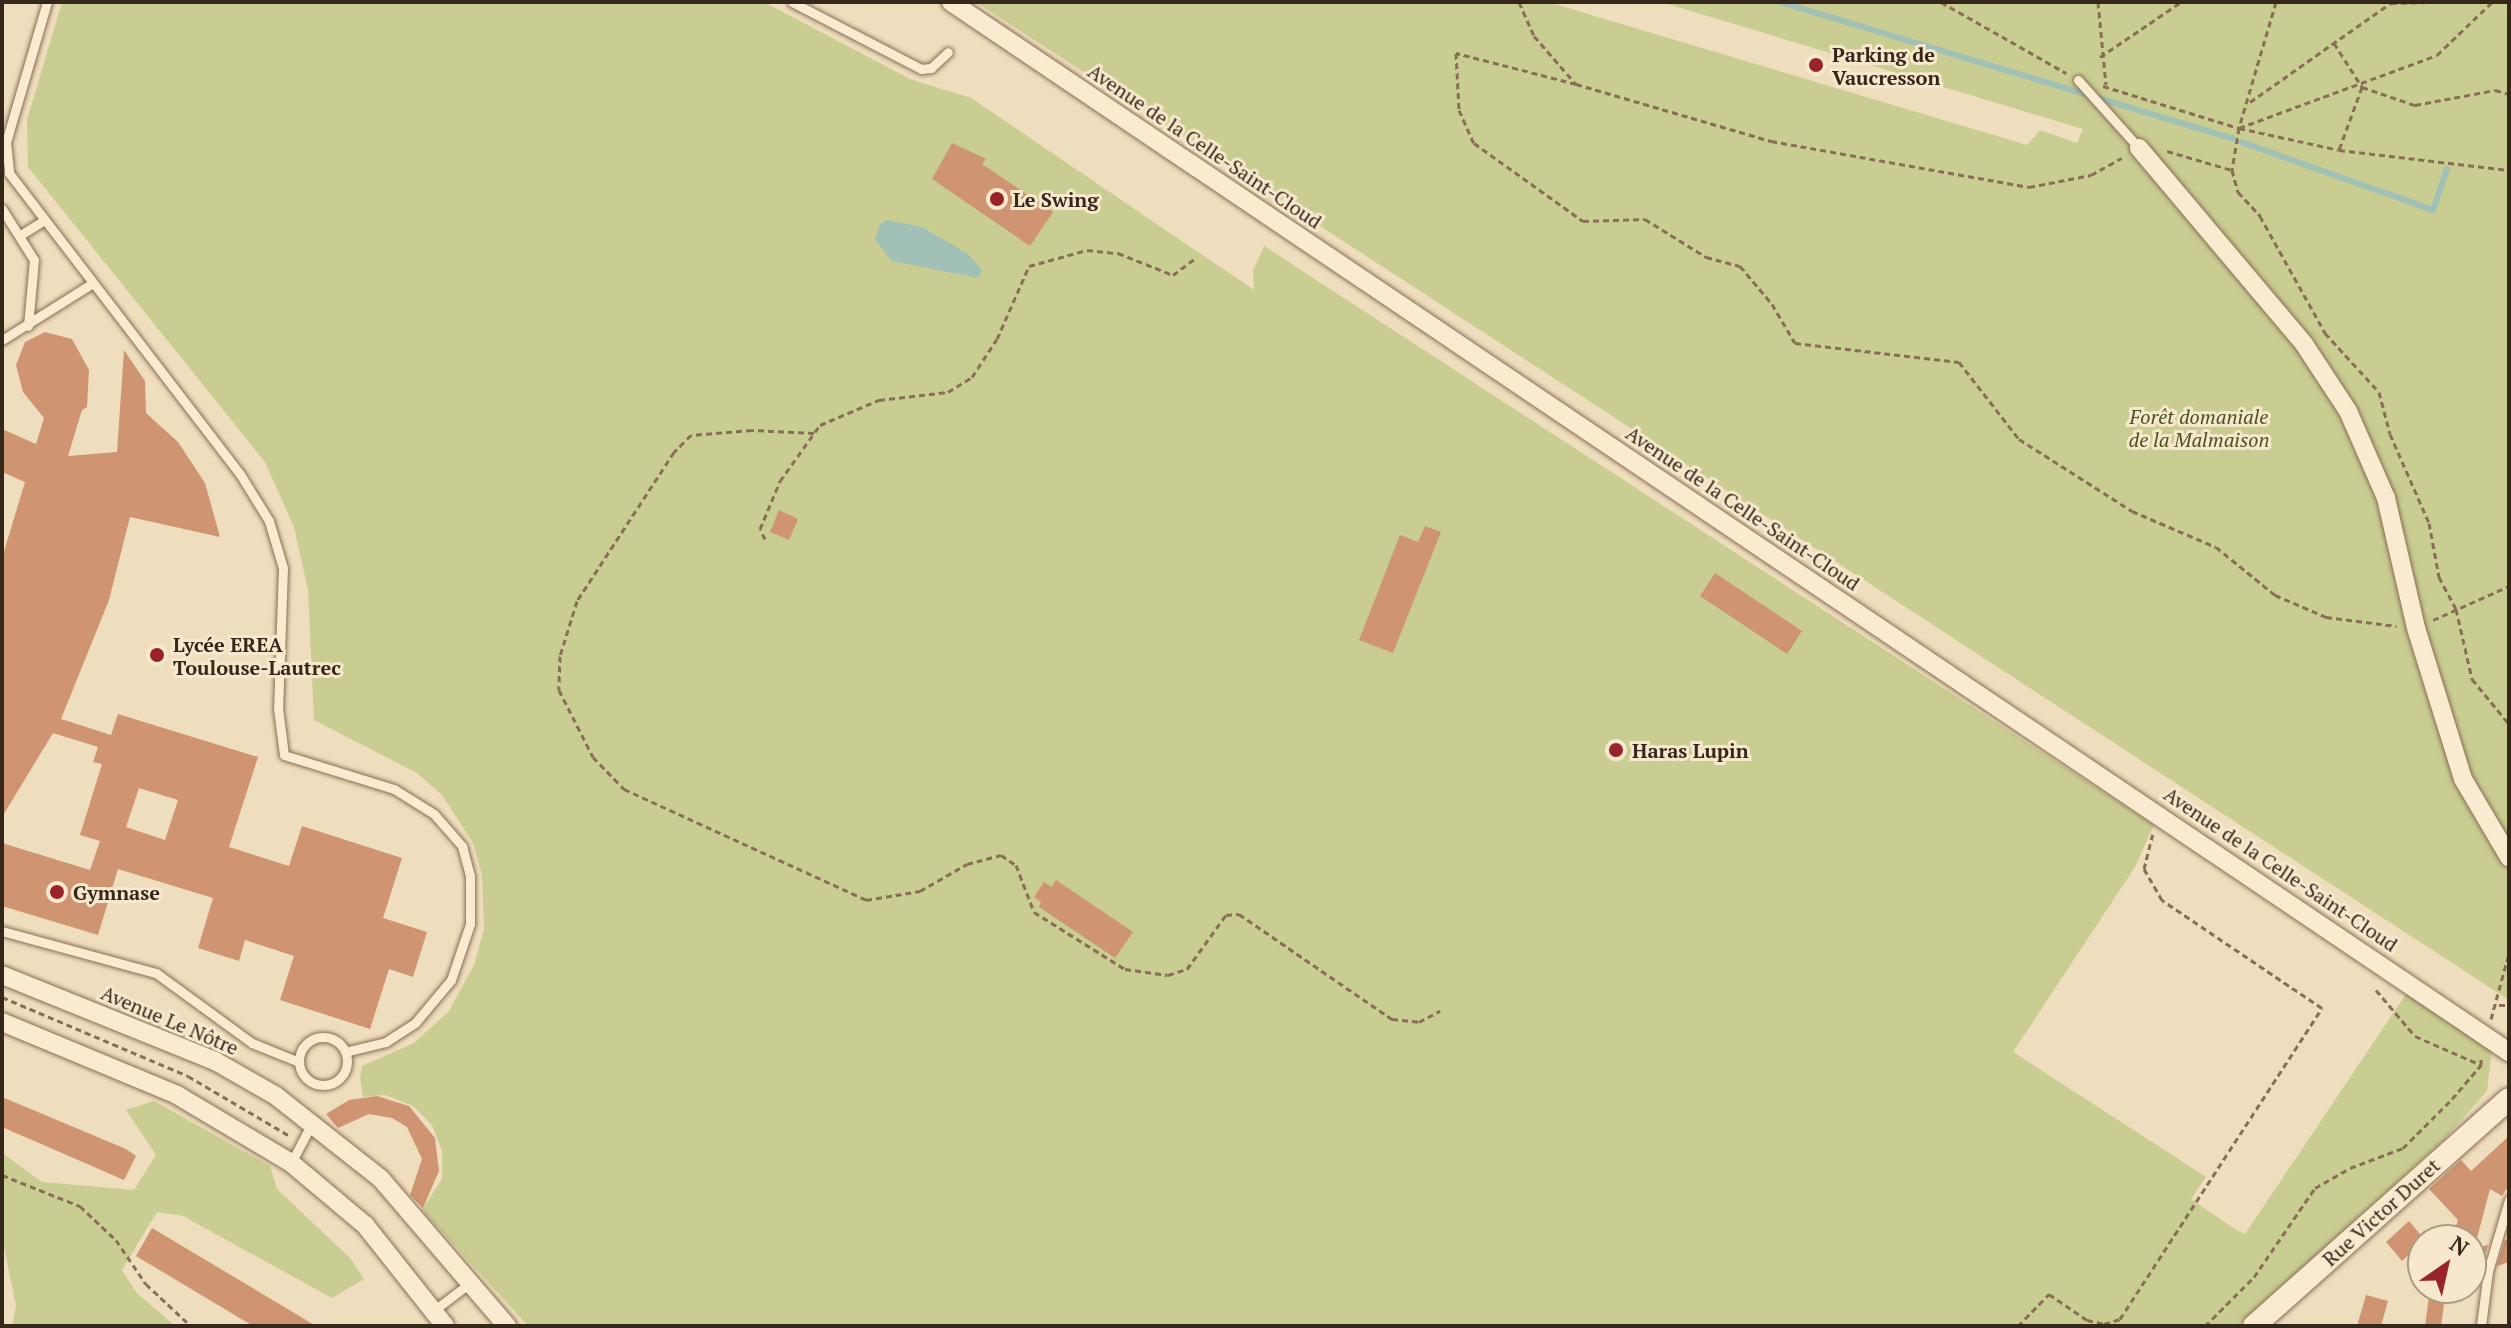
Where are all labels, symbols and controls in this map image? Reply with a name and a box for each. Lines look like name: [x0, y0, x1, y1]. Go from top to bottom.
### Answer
place label: Parking de Vaucresson: [1832, 42, 1940, 89]
marker: Parking de Vaucresson: [1807, 56, 1825, 74]
street label: Avenue de la Celle-Saint-Cloud: [1084, 59, 1326, 233]
place label: Le Swing: [1013, 187, 1098, 211]
marker: Le Swing: [988, 190, 1006, 208]
park label: Forêt domaniale de la Malmaison: [2129, 404, 2269, 451]
street label: Avenue de la Celle-Saint-Cloud: [1622, 421, 1864, 595]
place label: Lycée EREA Toulouse-Lautrec: [173, 632, 341, 679]
marker: Lycée EREA Toulouse-Lautrec: [148, 646, 166, 664]
place label: Haras Lupin: [1632, 738, 1749, 762]
marker: Haras Lupin: [1607, 741, 1625, 759]
street label: Avenue de la Celle-Saint-Cloud: [2160, 782, 2402, 956]
place label: Gymnase: [73, 880, 160, 904]
marker: Gymnase: [48, 883, 66, 901]
street label: Avenue Le Nôtre: [98, 980, 242, 1060]
street label: Rue Victor Duret: [2317, 1153, 2445, 1271]
north arrow: [2407, 1224, 2487, 1304]
text: N: [2445, 1229, 2475, 1262]

